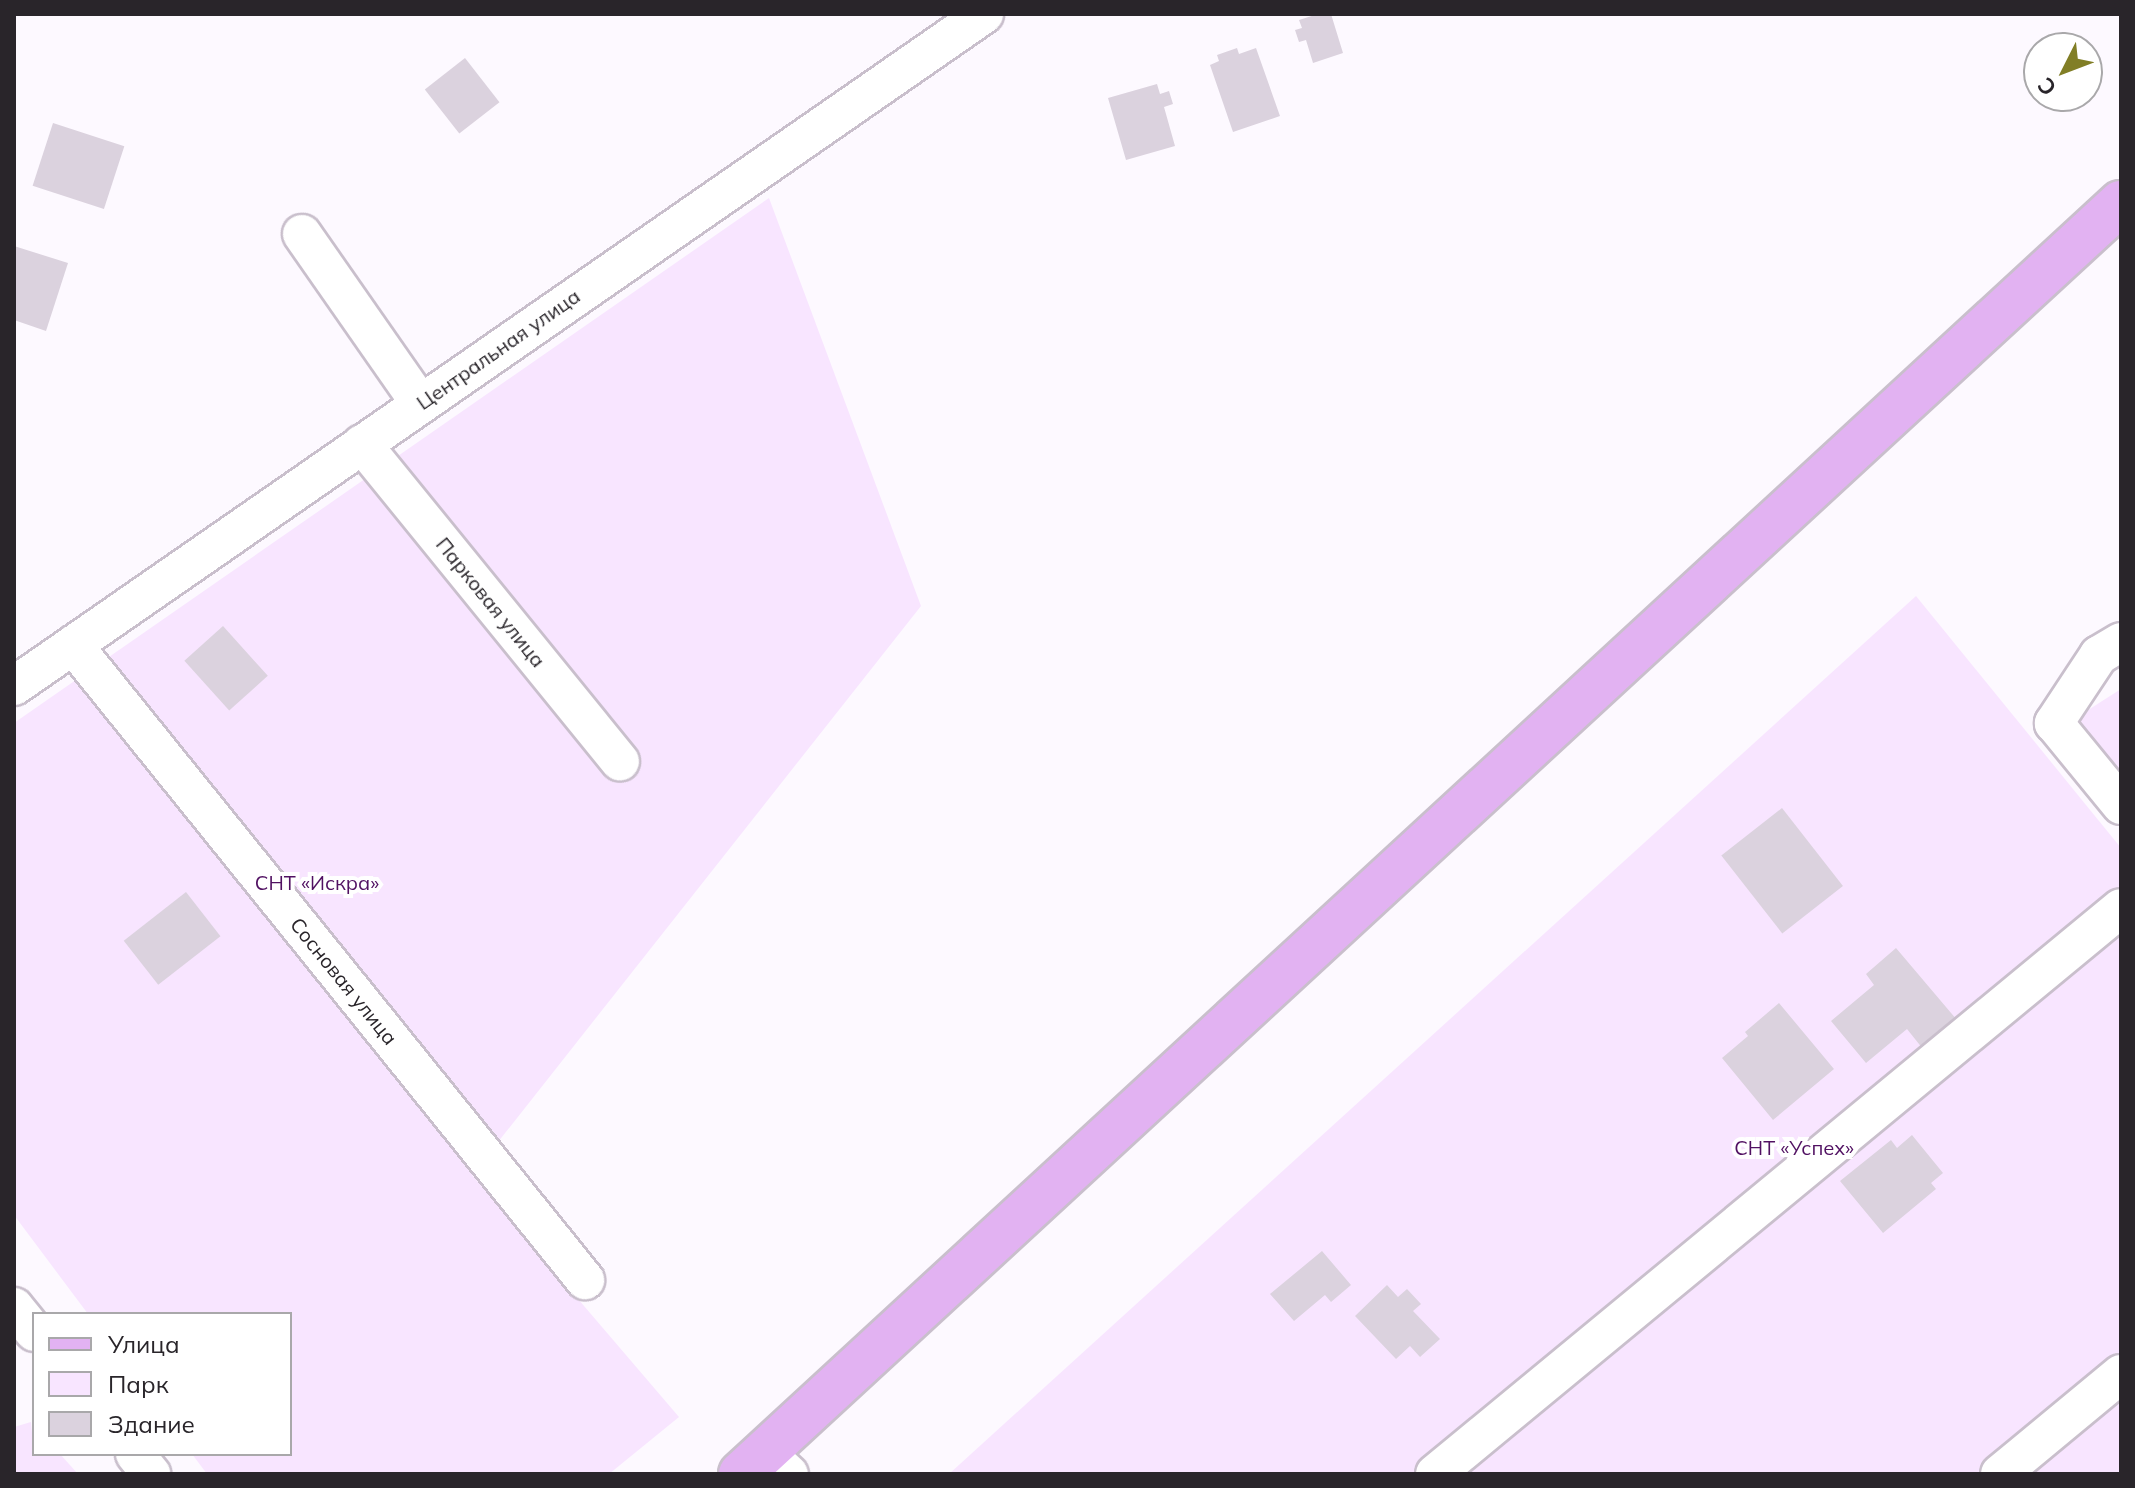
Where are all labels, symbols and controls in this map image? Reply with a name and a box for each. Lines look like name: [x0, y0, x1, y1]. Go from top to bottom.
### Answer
north arrow: [2023, 32, 2103, 112]
text: С: [2031, 72, 2062, 102]
street label: Центральная улица: [412, 284, 584, 414]
street label: Парковая улица: [431, 532, 551, 672]
park label: СНТ «Искра»: [255, 870, 379, 894]
street label: Сосновая улица: [285, 913, 403, 1049]
park label: СНТ «Успех»: [1734, 1135, 1854, 1159]
legend: [32, 1312, 292, 1456]
text: Улица: [108, 1329, 180, 1359]
text: Парк: [108, 1369, 169, 1399]
text: Здание: [108, 1409, 195, 1439]

